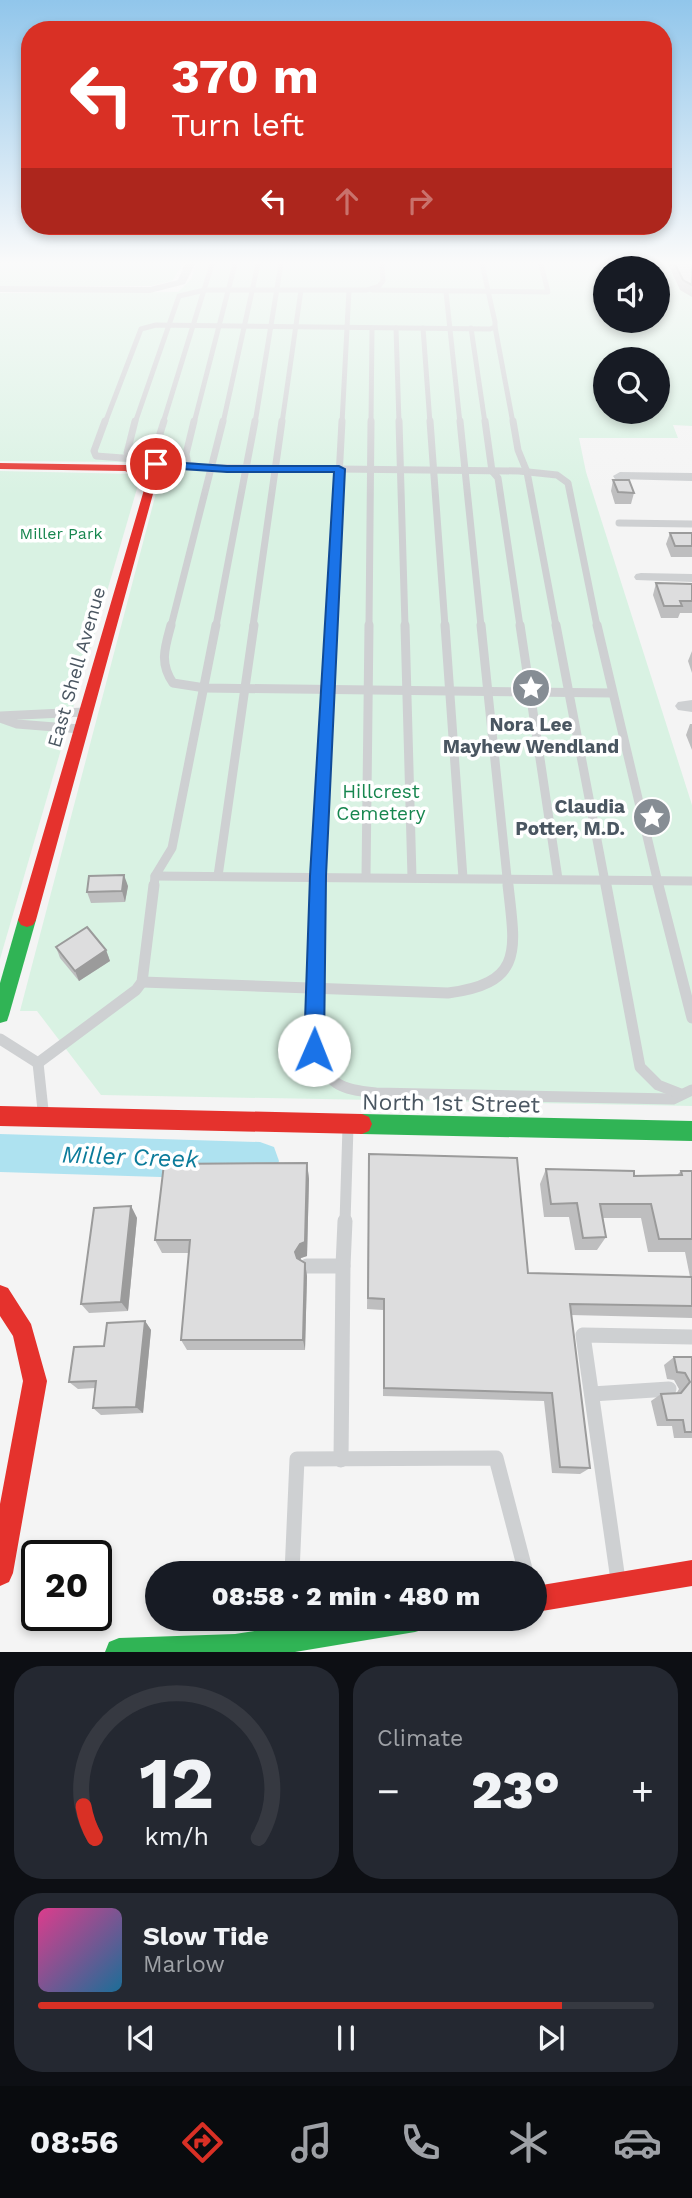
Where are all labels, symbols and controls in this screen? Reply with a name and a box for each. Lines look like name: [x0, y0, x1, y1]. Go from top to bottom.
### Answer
text: 370 m: [171, 47, 319, 105]
icon: left: [56, 49, 147, 140]
text: Turn left: [171, 106, 304, 144]
icon: left: [255, 182, 293, 220]
icon: ahead: [328, 182, 366, 220]
icon: right: [401, 182, 439, 220]
map controls: [593, 256, 670, 424]
button: sound: [593, 256, 670, 333]
button: search: [593, 347, 670, 424]
pin: [126, 434, 186, 494]
icon: arrive: [137, 445, 175, 483]
park label: Miller Park: [20, 524, 102, 543]
street label: East Shell Avenue: [43, 584, 110, 750]
place icon: Nora Lee Mayhew Wendland: [510, 667, 552, 709]
place label: Nora Lee Mayhew Wendland: [443, 713, 619, 758]
park label: Hillcrest Cemetery: [336, 780, 426, 825]
place label: Claudia Potter, M.D.: [515, 795, 625, 840]
place icon: Claudia Potter, M.D.: [631, 796, 673, 838]
position arrow: [277, 1013, 351, 1087]
street label: North 1st Street: [362, 1088, 541, 1119]
water label: Miller Creek: [61, 1141, 200, 1173]
speed limit sign: 20: [21, 1540, 112, 1631]
text: 08:58 · 2 min · 480 m: [212, 1581, 480, 1611]
text: Climate: [377, 1725, 463, 1752]
text: 12: [139, 1741, 214, 1827]
text: 23°: [471, 1760, 560, 1821]
text: −: [377, 1769, 400, 1813]
text: +: [631, 1769, 654, 1813]
text: km/h: [144, 1822, 209, 1851]
text: Slow Tide: [143, 1921, 269, 1951]
text: Marlow: [143, 1951, 225, 1978]
icon: previous: [122, 2019, 160, 2057]
icon: pause: [327, 2019, 365, 2057]
icon: next: [532, 2019, 570, 2057]
icon: directions: [178, 2118, 227, 2167]
icon: music: [287, 2118, 336, 2167]
icon: phone: [396, 2118, 445, 2167]
icon: climate: [504, 2118, 553, 2167]
icon: car: [613, 2118, 662, 2167]
text: 08:56: [30, 2123, 119, 2161]

